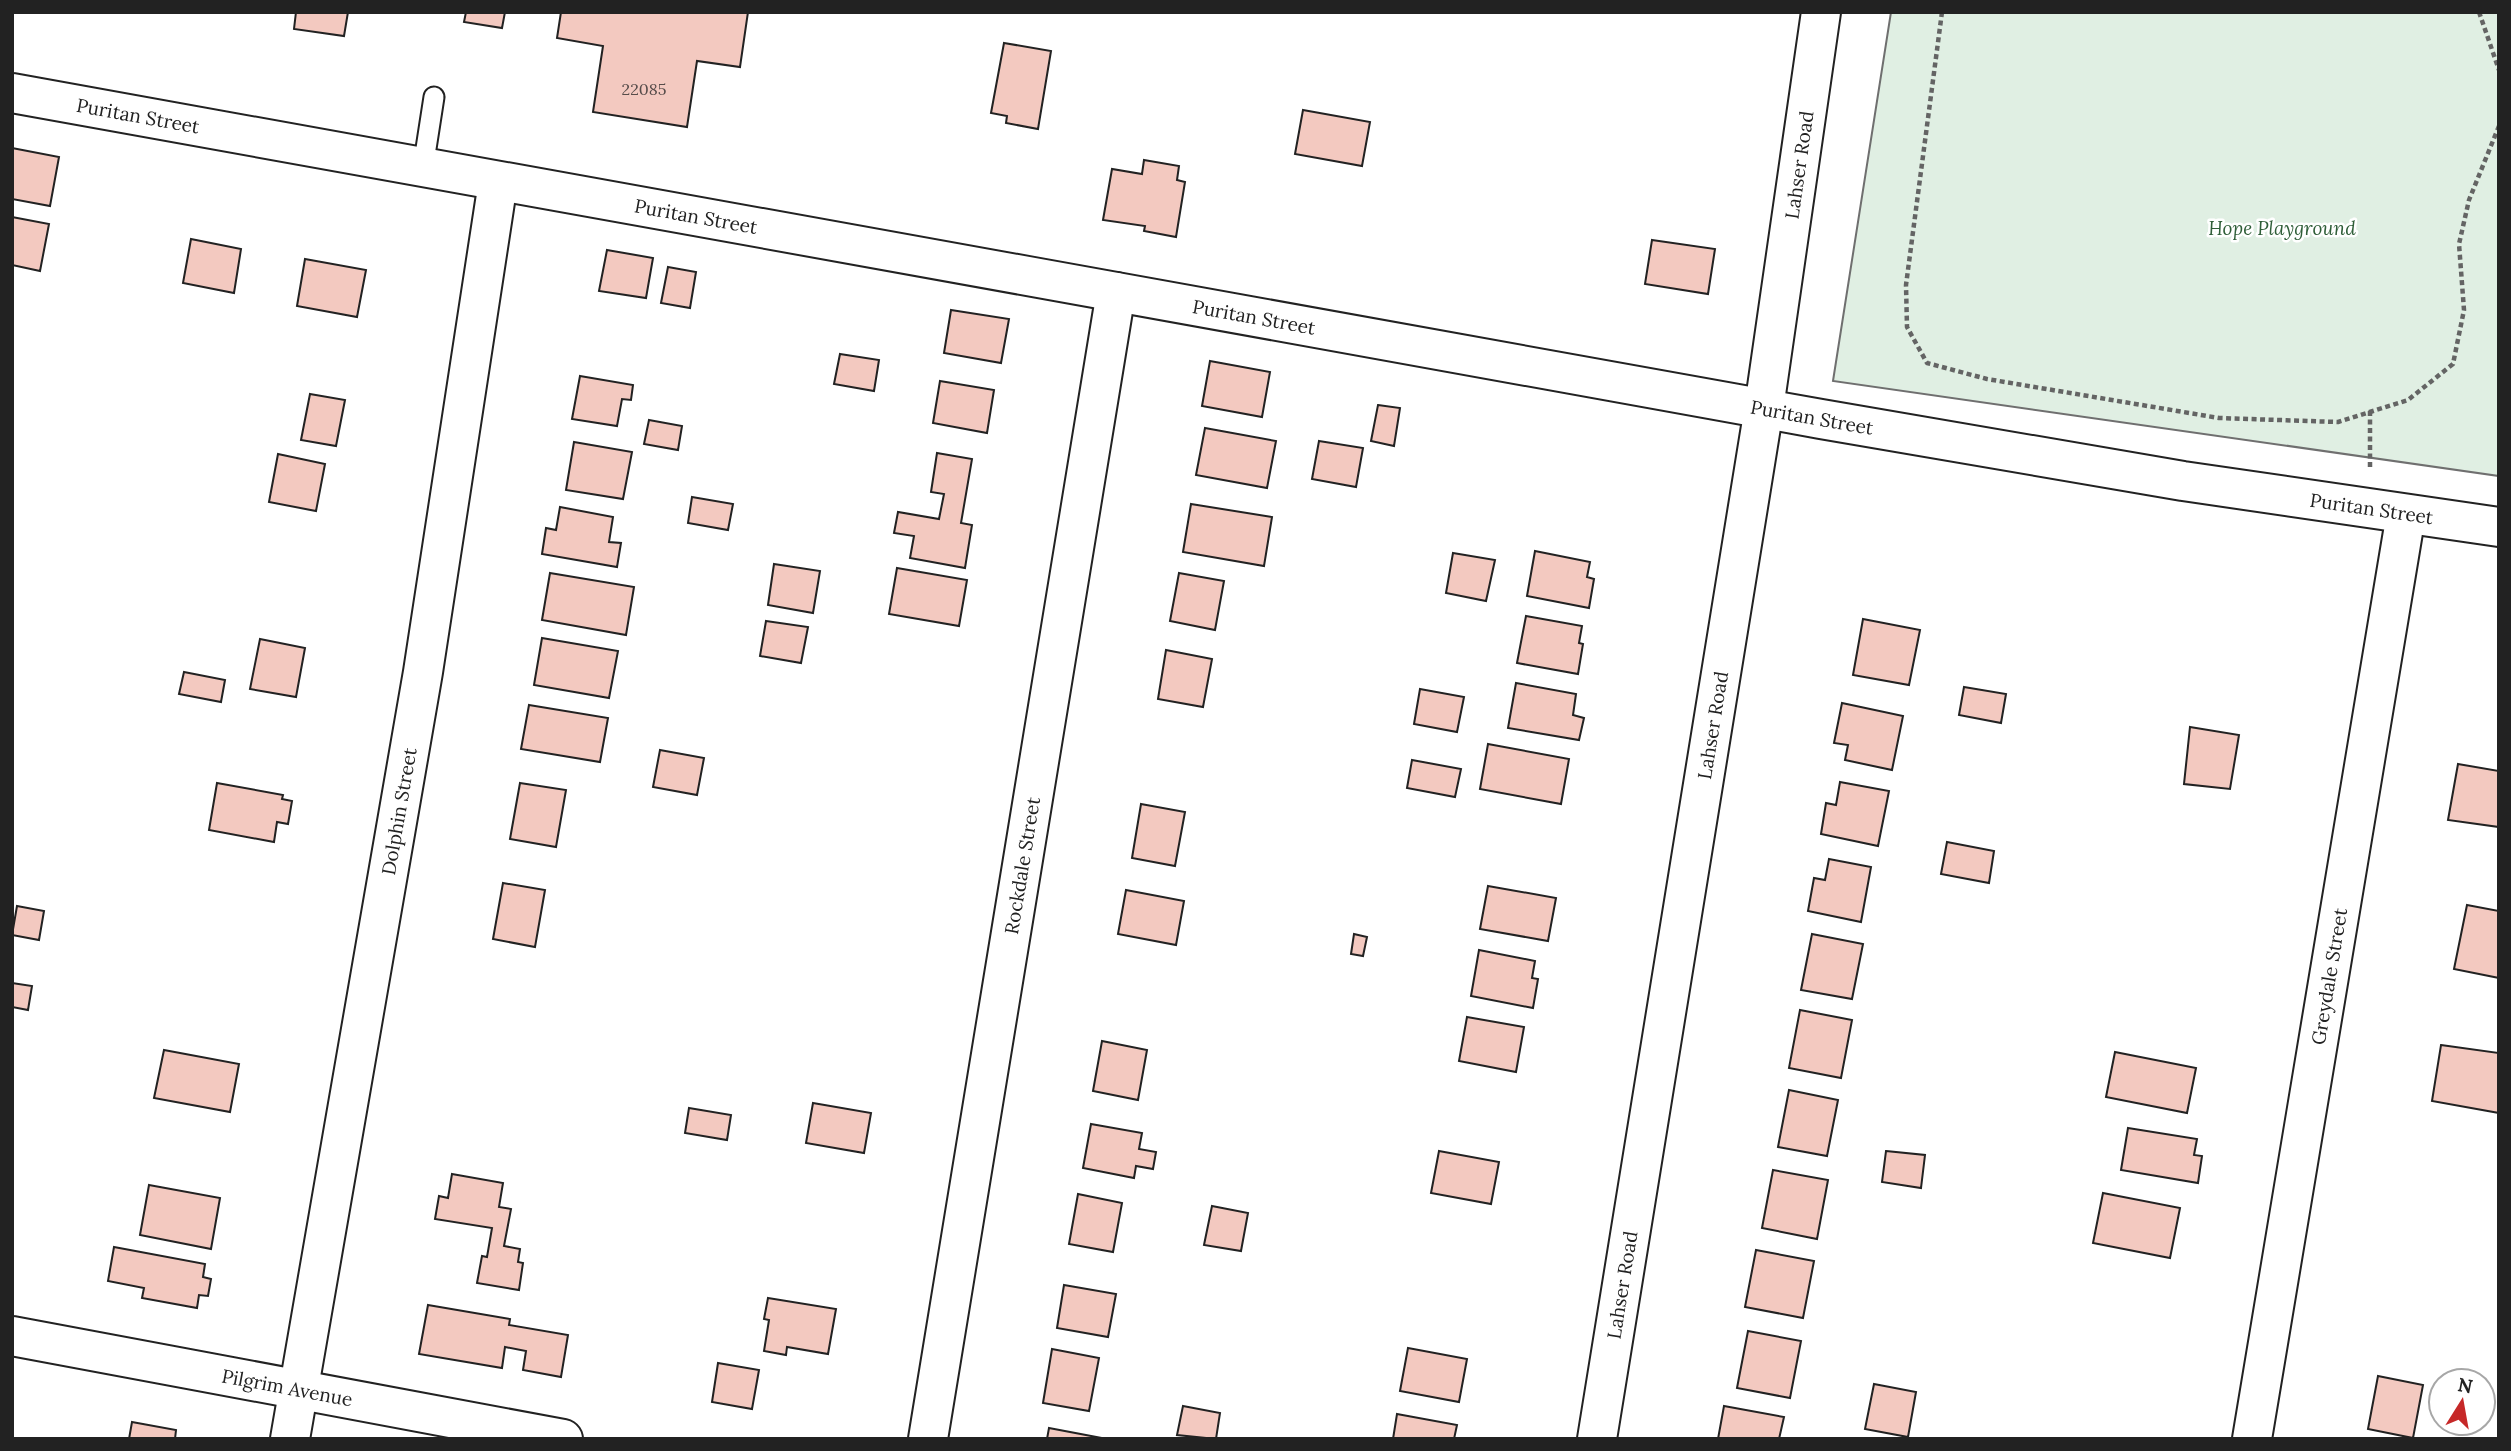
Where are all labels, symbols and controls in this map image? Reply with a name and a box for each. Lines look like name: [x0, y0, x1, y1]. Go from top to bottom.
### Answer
house number: 22085: [622, 79, 666, 99]
street label: Puritan Street: [75, 93, 202, 139]
street label: Lahser Road: [1779, 109, 1819, 221]
street label: Puritan Street: [633, 193, 760, 239]
park label: Hope Playground: [2208, 216, 2356, 240]
street label: Puritan Street: [1191, 294, 1318, 340]
street label: Puritan Street: [1749, 395, 1876, 440]
street label: Puritan Street: [2308, 488, 2436, 529]
street label: Lahser Road: [1692, 670, 1733, 781]
street label: Dolphin Street: [376, 745, 422, 877]
street label: Rockdale Street: [999, 795, 1045, 936]
street label: Greydale Street: [2306, 906, 2352, 1047]
street label: Lahser Road: [1601, 1229, 1643, 1341]
street label: Pilgrim Avenue: [220, 1363, 355, 1411]
north arrow: [2427, 1367, 2497, 1437]
text: N: [2456, 1372, 2475, 1399]

